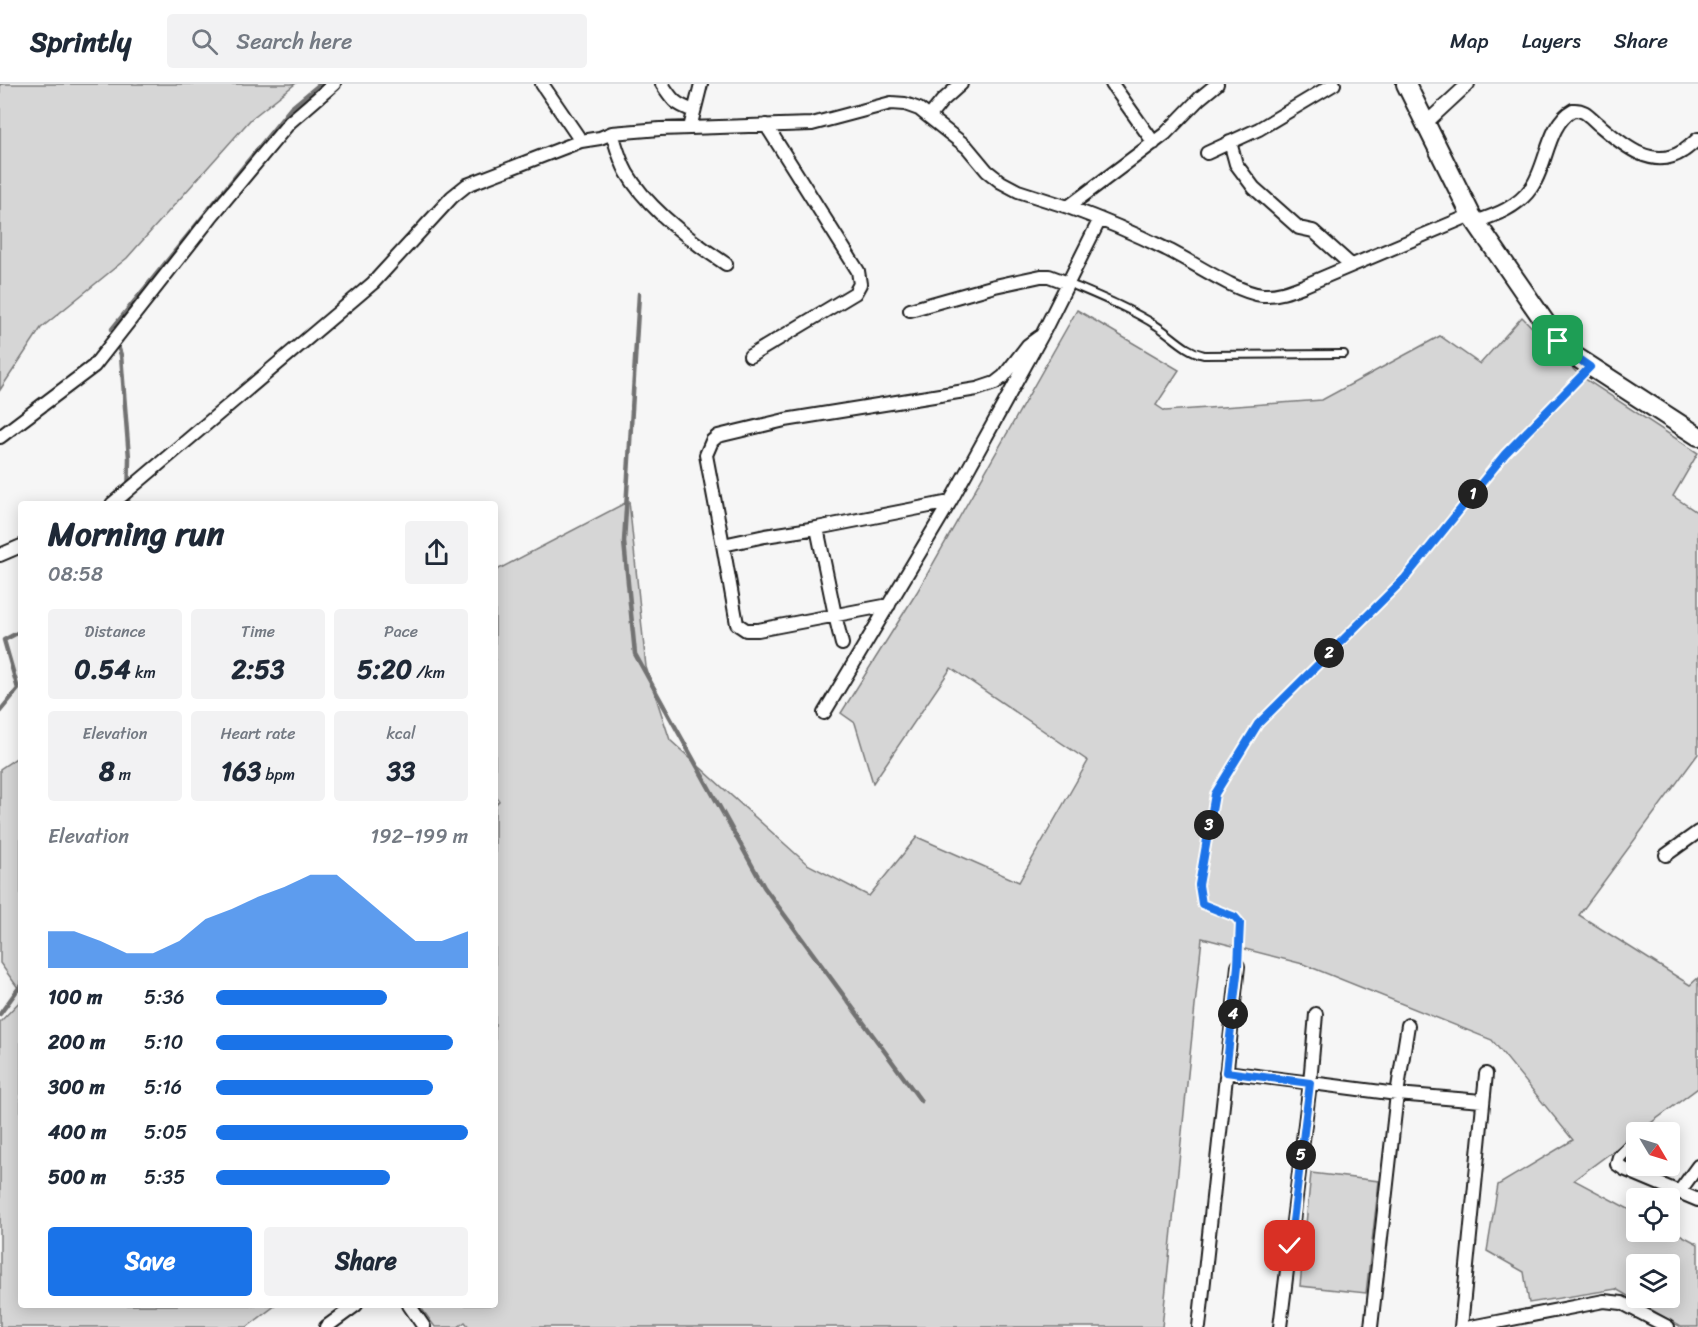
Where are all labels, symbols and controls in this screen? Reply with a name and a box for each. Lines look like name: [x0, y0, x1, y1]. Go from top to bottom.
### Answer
search box: [167, 14, 587, 68]
text: Sprintly: [30, 17, 131, 66]
text: Search here: [236, 22, 352, 61]
text: Map: [1450, 22, 1489, 60]
text: Layers: [1522, 22, 1581, 60]
text: Share: [1614, 22, 1668, 60]
icon: search: [188, 25, 221, 58]
pin: [1532, 315, 1583, 366]
icon: arrive: [1541, 324, 1574, 357]
pin: 1: [1458, 479, 1488, 509]
text: 1: [1470, 479, 1476, 508]
text: Morning run: [48, 505, 224, 563]
button: share: [405, 521, 468, 584]
text: 08:58: [48, 557, 103, 592]
text: Distance: [85, 617, 145, 646]
text: Time: [241, 617, 275, 646]
text: Pace: [384, 617, 418, 646]
pin: 2: [1314, 638, 1344, 668]
text: 2: [1324, 638, 1334, 667]
text: 0.54: [74, 646, 131, 692]
text: 2:53: [231, 646, 285, 692]
text: 5:20: [357, 646, 412, 692]
text: km: [131, 658, 156, 687]
text: /km: [412, 658, 445, 687]
text: Elevation: [83, 719, 147, 748]
text: Heart rate: [220, 719, 296, 748]
text: kcal: [386, 719, 416, 748]
text: 8: [99, 748, 115, 794]
text: 163: [221, 748, 261, 794]
text: 33: [387, 748, 415, 794]
text: m: [115, 760, 131, 789]
text: bpm: [261, 760, 295, 789]
pin: 3: [1194, 810, 1224, 840]
text: 3: [1205, 810, 1213, 839]
text: Elevation: [48, 819, 129, 854]
text: 192–199 m: [371, 819, 468, 854]
text: 100 m: [48, 980, 102, 1015]
text: 5:36: [144, 980, 185, 1015]
pin: 4: [1218, 999, 1248, 1029]
text: 4: [1228, 999, 1238, 1028]
text: 200 m: [48, 1025, 105, 1060]
text: 5:10: [144, 1025, 183, 1060]
text: 300 m: [48, 1070, 105, 1105]
text: 5:16: [144, 1070, 182, 1105]
text: 400 m: [48, 1115, 106, 1150]
text: 5:05: [144, 1115, 187, 1150]
north arrow: [1626, 1122, 1680, 1176]
map controls: [1626, 1122, 1680, 1308]
pin: 5: [1286, 1140, 1316, 1170]
text: 5: [1296, 1140, 1306, 1169]
text: 500 m: [48, 1160, 106, 1195]
text: 5:35: [144, 1160, 185, 1195]
button: locate: [1626, 1188, 1680, 1242]
pin: [1264, 1220, 1315, 1271]
button: Save: [48, 1227, 252, 1296]
button: Share: [264, 1227, 468, 1296]
icon: check: [1273, 1229, 1306, 1262]
button: layers: [1626, 1254, 1680, 1308]

